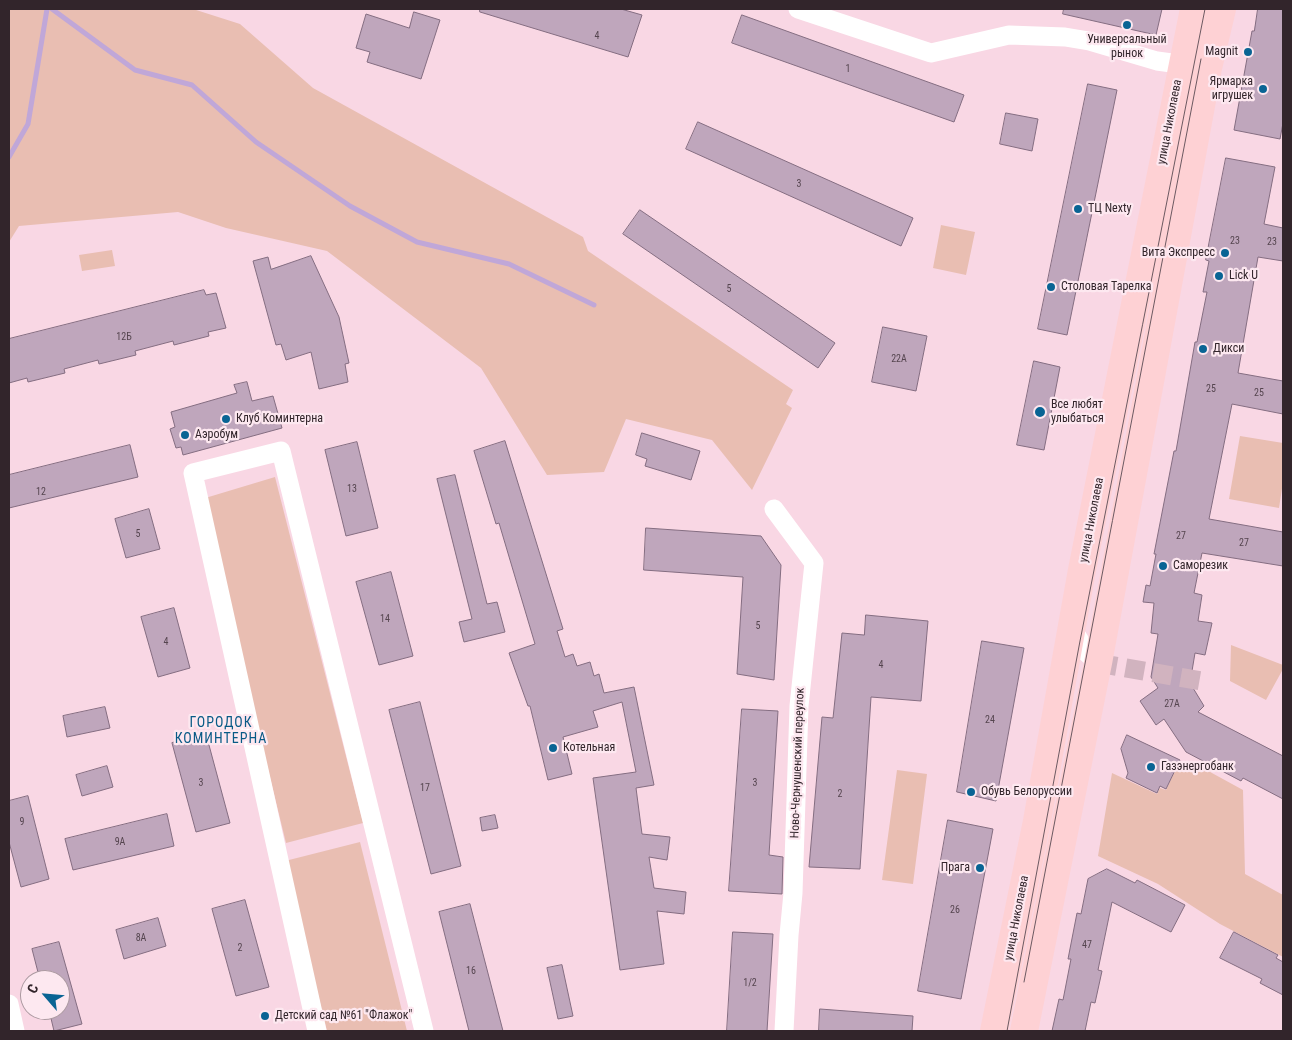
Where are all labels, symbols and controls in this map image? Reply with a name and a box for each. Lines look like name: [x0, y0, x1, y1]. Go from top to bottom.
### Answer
marker: Универсальный рынок: [1121, 19, 1133, 31]
house number: 4: [595, 30, 599, 42]
place label: Универсальный рынок: [1087, 33, 1167, 61]
place label: Magnit: [1205, 45, 1238, 59]
marker: Magnit: [1242, 46, 1254, 58]
house number: 1: [846, 63, 850, 75]
place label: Ярмарка игрушек: [1209, 75, 1253, 103]
street label: улица Николаева: [1155, 78, 1185, 166]
marker: Ярмарка игрушек: [1257, 83, 1269, 95]
house number: 3: [797, 178, 801, 190]
place label: ТЦ Nexty: [1088, 202, 1132, 216]
marker: ТЦ Nexty: [1072, 203, 1084, 215]
house number: 23: [1230, 235, 1240, 247]
house number: 23: [1267, 236, 1277, 248]
place label: Вита Экспресс: [1142, 246, 1215, 260]
marker: Вита Экспресс: [1219, 247, 1231, 259]
place label: Lick U: [1229, 269, 1258, 283]
marker: Lick U: [1213, 270, 1225, 282]
place label: Столовая Тарелка: [1061, 280, 1152, 294]
marker: Столовая Тарелка: [1045, 281, 1057, 293]
house number: 5: [727, 283, 731, 295]
house number: 12Б: [116, 331, 132, 343]
place label: Дикси: [1213, 342, 1244, 356]
marker: Дикси: [1197, 343, 1209, 355]
house number: 22А: [891, 353, 907, 365]
house number: 25: [1206, 383, 1216, 395]
house number: 25: [1254, 387, 1264, 399]
place label: Все любят улыбаться: [1051, 398, 1104, 426]
marker: Все любят улыбаться: [1033, 405, 1047, 419]
place label: Клуб Коминтерна: [236, 412, 323, 426]
marker: Клуб Коминтерна: [220, 413, 232, 425]
place label: Аэробум: [195, 428, 238, 442]
marker: Аэробум: [179, 429, 191, 441]
street label: улица Николаева: [1077, 476, 1107, 564]
house number: 13: [347, 483, 357, 495]
house number: 12: [36, 486, 46, 498]
house number: 5: [136, 528, 140, 540]
house number: 27: [1176, 530, 1186, 542]
house number: 27: [1239, 537, 1249, 549]
place label: Саморезик: [1173, 559, 1228, 573]
marker: Саморезик: [1157, 560, 1169, 572]
house number: 14: [380, 613, 390, 625]
house number: 5: [756, 620, 760, 632]
house number: 4: [164, 636, 168, 648]
house number: 4: [879, 659, 883, 671]
street label: Ново-Чернушенский переулок: [788, 687, 808, 839]
house number: 27А: [1164, 698, 1180, 710]
house number: 24: [985, 714, 995, 726]
district label: ГОРОДОК КОМИНТЕРНА: [173, 715, 269, 748]
place label: Котельная: [563, 741, 615, 755]
marker: Котельная: [547, 742, 559, 754]
place label: Газэнергобанк: [1161, 760, 1234, 774]
marker: Газэнергобанк: [1145, 761, 1157, 773]
house number: 3: [199, 777, 203, 789]
house number: 3: [753, 777, 757, 789]
house number: 17: [420, 782, 430, 794]
place label: Обувь Белоруссии: [981, 785, 1072, 799]
marker: Обувь Белоруссии: [965, 786, 977, 798]
house number: 2: [838, 788, 842, 800]
house number: 9: [20, 816, 24, 828]
house number: 9А: [115, 836, 125, 848]
place label: Прага: [941, 861, 970, 875]
marker: Прага: [974, 862, 986, 874]
street label: улица Николаева: [1002, 874, 1032, 962]
house number: 26: [950, 904, 960, 916]
house number: 8А: [136, 932, 146, 944]
house number: 47: [1082, 939, 1092, 951]
house number: 2: [238, 942, 242, 954]
house number: 16: [466, 965, 476, 977]
north arrow: [20, 970, 70, 1020]
house number: 1/2: [743, 977, 757, 989]
text: С: [24, 981, 41, 996]
place label: Детский сад №61 "Флажок": [275, 1009, 412, 1023]
marker: Детский сад №61 "Флажок": [259, 1010, 271, 1022]

